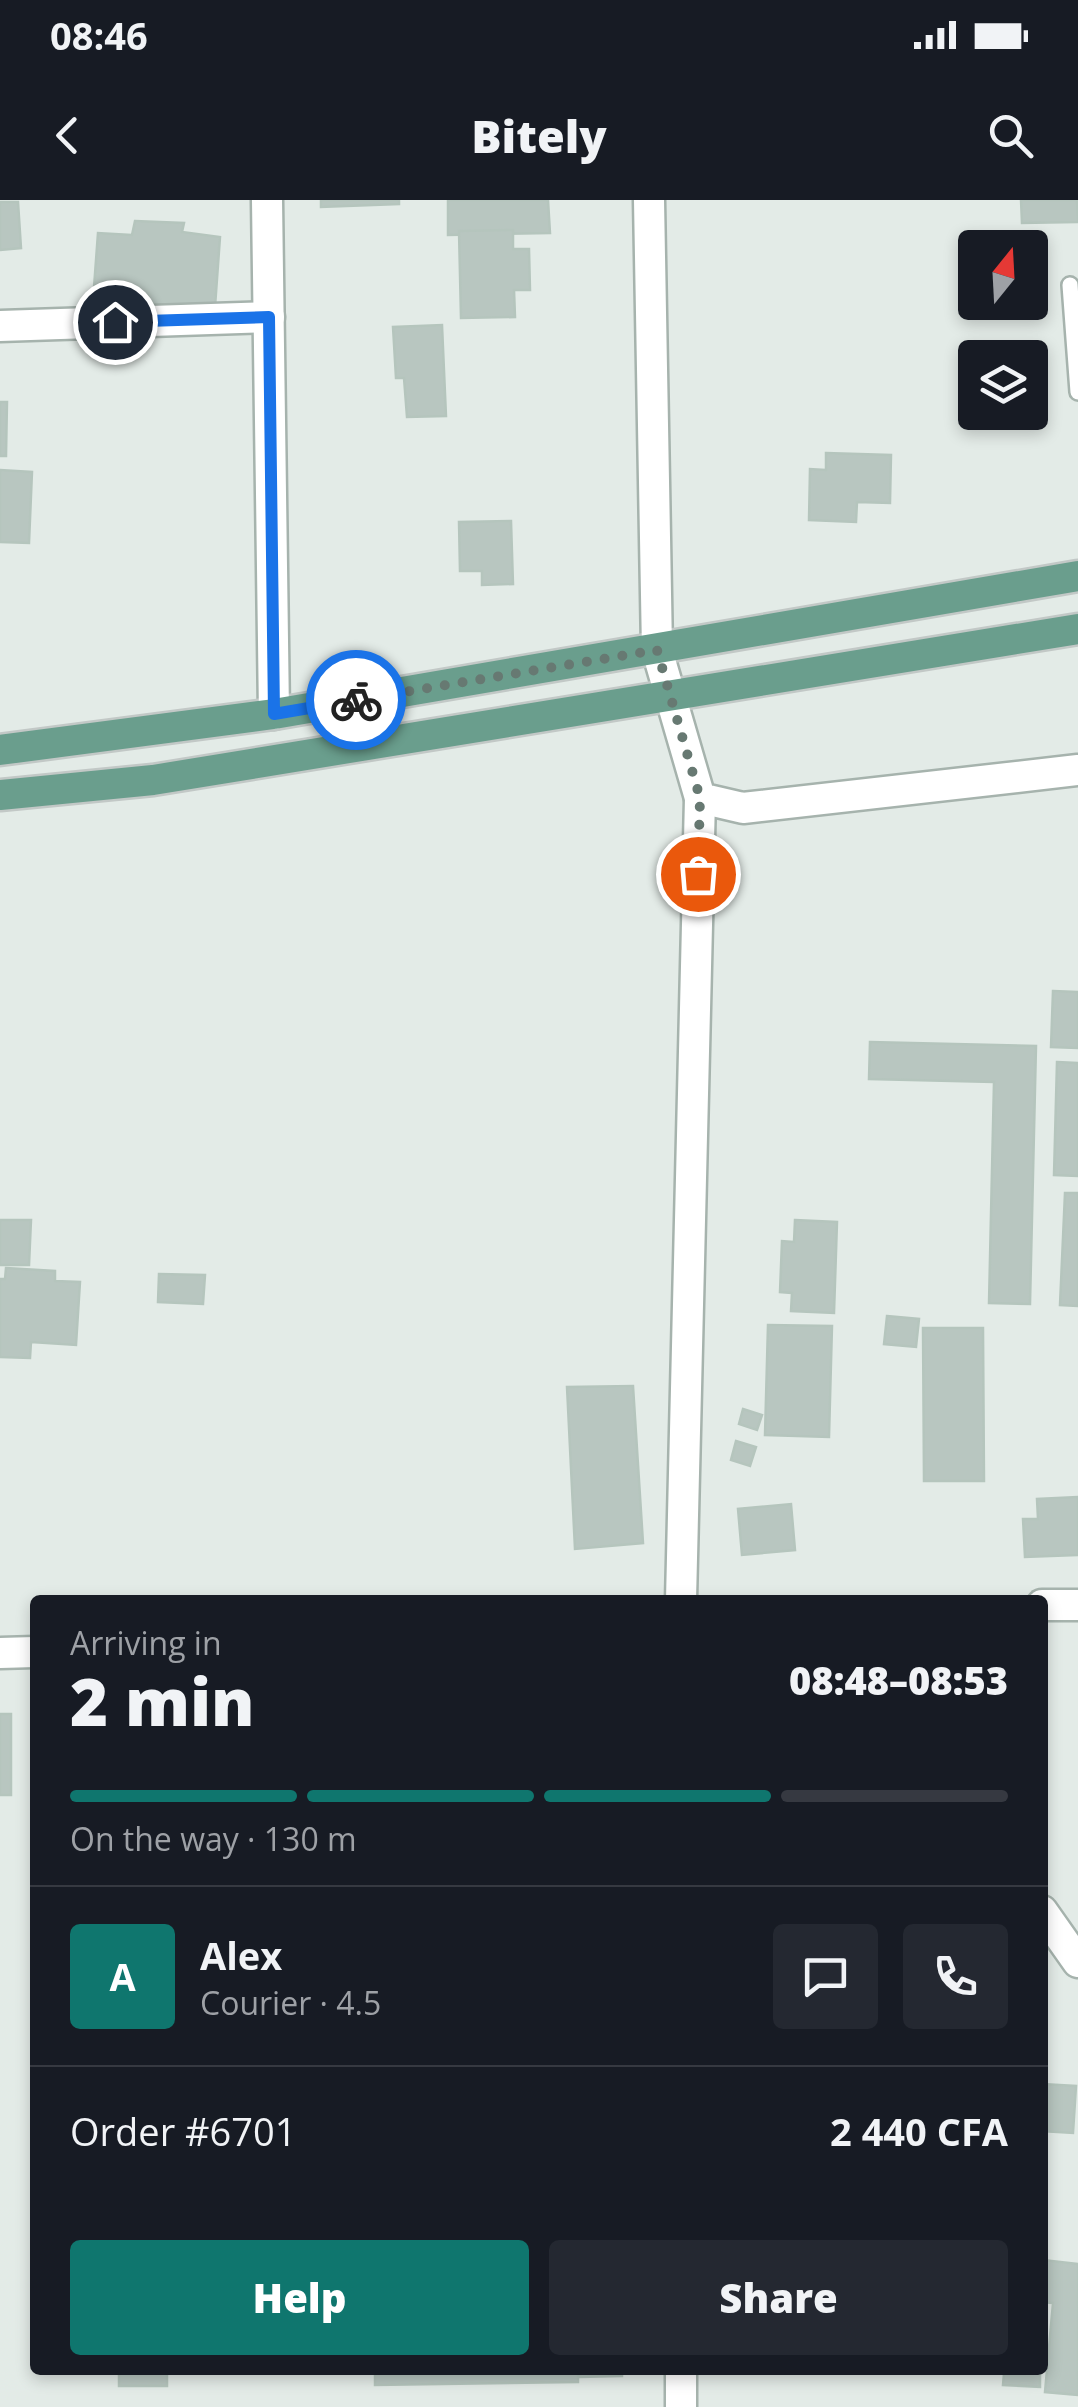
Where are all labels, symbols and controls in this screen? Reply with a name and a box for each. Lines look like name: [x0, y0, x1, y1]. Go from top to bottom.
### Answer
text: 08:46: [50, 9, 148, 61]
text: Bitely: [471, 105, 607, 166]
icon: back: [40, 108, 95, 163]
icon: search: [983, 108, 1038, 163]
north arrow: [958, 230, 1048, 320]
map controls: [958, 230, 1048, 430]
pin: [73, 280, 158, 365]
icon: home: [88, 295, 143, 350]
button: layers: [958, 340, 1048, 430]
courier: [306, 650, 406, 750]
icon: bike: [329, 673, 384, 728]
pin: [656, 832, 741, 917]
icon: bag: [671, 847, 726, 902]
text: Arriving in: [70, 1621, 222, 1664]
text: 08:48–08:53: [789, 1654, 1008, 1706]
text: 2 min: [70, 1657, 255, 1745]
text: On the way · 130 m: [70, 1817, 357, 1860]
button: chat: [773, 1924, 878, 2029]
button: phone: [903, 1924, 1008, 2029]
text: Alex: [200, 1929, 282, 1981]
text: A: [109, 1950, 136, 2002]
text: Courier · 4.5: [200, 1981, 381, 2024]
text: Order #6701: [70, 2105, 297, 2157]
text: 2 440 CFA: [830, 2105, 1008, 2157]
button: Help: [70, 2240, 529, 2355]
button: Share: [549, 2240, 1008, 2355]

